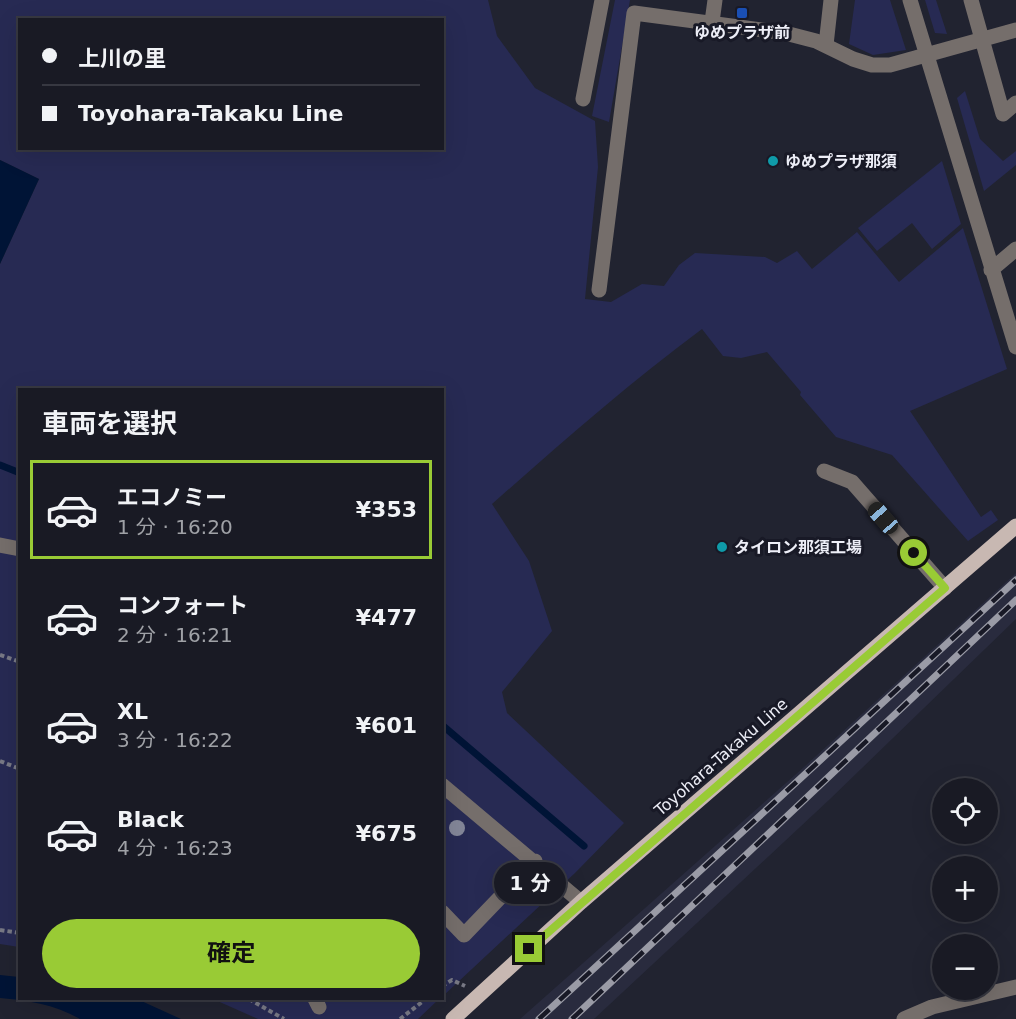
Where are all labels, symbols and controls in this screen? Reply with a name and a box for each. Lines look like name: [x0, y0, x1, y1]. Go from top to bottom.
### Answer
marker: ゆめプラザ前: [735, 6, 749, 20]
place label: ゆめプラザ前: [694, 23, 790, 42]
text: 上川の里: [78, 46, 166, 71]
text: Toyohara-Takaku Line: [78, 101, 343, 126]
place label: ゆめプラザ那須: [785, 152, 897, 171]
marker: ゆめプラザ那須: [766, 154, 780, 168]
text: 車両を選択: [42, 408, 177, 439]
icon: car: [45, 483, 99, 537]
text: エコノミー: [117, 485, 227, 510]
text: ¥353: [356, 497, 417, 522]
car: [864, 499, 902, 537]
text: 1 分 · 16:20: [117, 515, 233, 539]
place label: タイロン那須工場: [734, 538, 862, 557]
route start: [900, 539, 927, 566]
marker: タイロン那須工場: [715, 540, 729, 554]
icon: car: [45, 591, 99, 645]
text: コンフォート: [117, 593, 248, 618]
text: ¥477: [356, 605, 417, 630]
text: 2 分 · 16:21: [117, 623, 233, 647]
street label: Toyohara-Takaku Line: [650, 694, 791, 821]
icon: car: [45, 699, 99, 753]
text: XL: [117, 699, 148, 724]
text: ¥601: [356, 713, 417, 738]
text: 3 分 · 16:22: [117, 728, 233, 752]
map controls: [932, 778, 998, 1000]
button: locate: [932, 778, 998, 844]
icon: car: [45, 807, 99, 861]
text: Black: [117, 807, 184, 832]
text: ¥675: [356, 821, 417, 846]
text: 4 分 · 16:23: [117, 836, 233, 860]
button: +: [932, 856, 998, 922]
callout: 1 分: [493, 862, 565, 904]
text: 1 分: [510, 871, 550, 895]
button: 確定: [42, 919, 420, 988]
button: −: [932, 934, 998, 1000]
route end: [515, 935, 542, 962]

